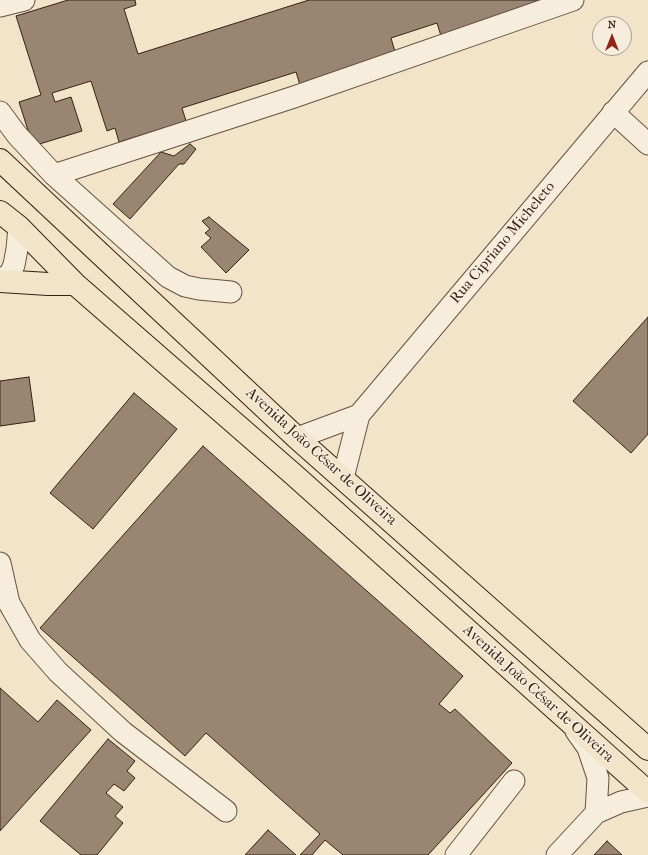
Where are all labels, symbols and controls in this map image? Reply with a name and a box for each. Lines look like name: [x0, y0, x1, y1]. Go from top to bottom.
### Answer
north arrow: [592, 16, 632, 56]
text: N: [608, 18, 616, 31]
street label: Rua Cipriano Micheleto: [447, 178, 559, 308]
street label: Avenida João César de Oliveira: [242, 384, 400, 530]
street label: Avenida João César de Oliveira: [459, 621, 617, 767]

